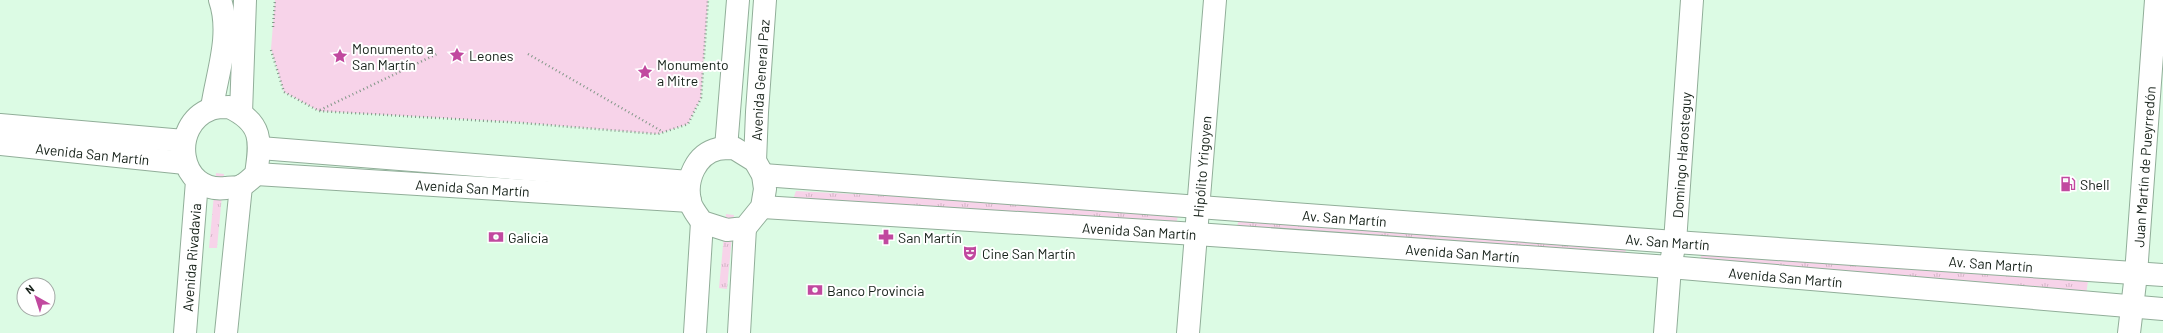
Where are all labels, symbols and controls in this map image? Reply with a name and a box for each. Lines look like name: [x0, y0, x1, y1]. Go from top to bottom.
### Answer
street label: Avenida General Paz: [747, 19, 772, 141]
place label: Monumento a San Martín: [352, 40, 434, 73]
place icon: Leones: [448, 46, 466, 64]
place icon: Monumento a San Martín: [331, 47, 349, 65]
place label: Leones: [469, 47, 514, 64]
place label: Monumento a Mitre: [657, 56, 729, 89]
place icon: Monumento a Mitre: [636, 63, 654, 81]
street label: Juan Martín de Pueyrredón: [2129, 85, 2158, 248]
street label: Domingo Harosteguy: [1668, 91, 1694, 219]
street label: Hipólito Yrigoyen: [1189, 115, 1214, 218]
street label: Avenida San Martín: [35, 139, 150, 168]
street label: Avenida San Martín: [415, 175, 530, 200]
fuel station icon: Shell: [2059, 175, 2077, 193]
place label: Shell: [2080, 176, 2110, 193]
street label: Avenida Rivadavia: [178, 202, 204, 312]
street label: Av. San Martín: [1302, 206, 1387, 229]
street label: Avenida San Martín: [1082, 218, 1197, 243]
bank icon: Galicia: [487, 228, 505, 246]
pharmacy icon: San Martín: [877, 228, 895, 246]
place label: Galicia: [508, 229, 548, 246]
place label: San Martín: [898, 229, 962, 246]
street label: Av. San Martín: [1625, 230, 1710, 253]
street label: Avenida San Martín: [1405, 240, 1520, 265]
theatre icon: Cine San Martín: [961, 244, 979, 262]
place label: Cine San Martín: [982, 245, 1076, 262]
street label: Av. San Martín: [1948, 252, 2034, 275]
street label: Avenida San Martín: [1728, 264, 1843, 290]
north arrow: [16, 277, 56, 317]
text: N: [22, 281, 36, 296]
bank icon: Banco Provincia: [806, 281, 824, 299]
place label: Banco Provincia: [827, 282, 924, 299]

